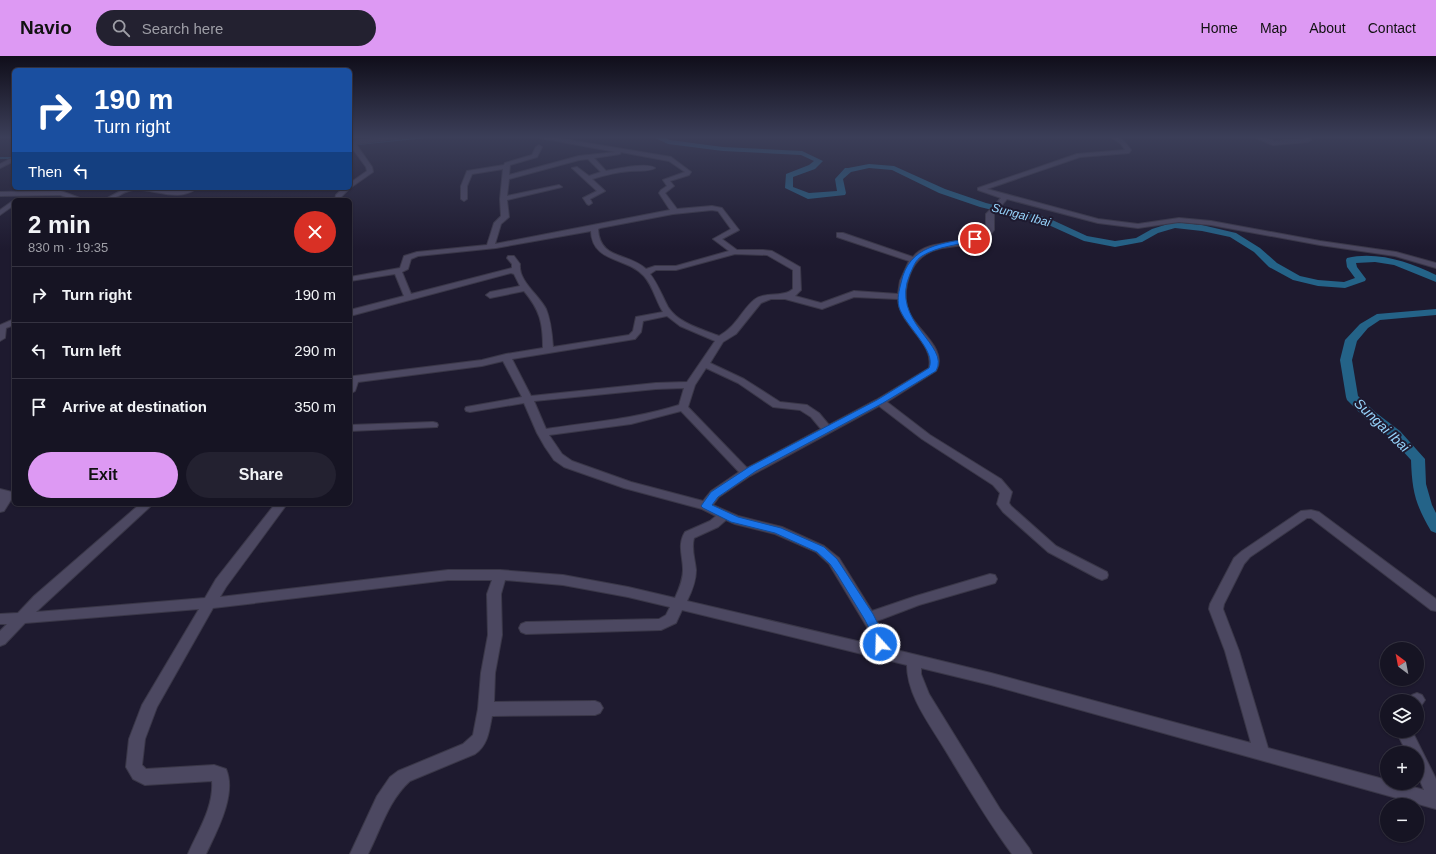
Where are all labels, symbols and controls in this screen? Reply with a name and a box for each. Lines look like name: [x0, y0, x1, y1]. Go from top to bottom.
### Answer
search box: [96, 10, 376, 46]
text: Navio: [20, 17, 72, 38]
icon: search: [110, 17, 132, 39]
text: Search here: [142, 20, 223, 37]
text: Home: [1201, 20, 1238, 36]
text: Map: [1260, 20, 1287, 36]
text: About: [1309, 20, 1346, 36]
text: Contact: [1368, 20, 1416, 36]
icon: right: [28, 84, 80, 136]
text: 190 m: [94, 84, 173, 115]
text: Turn right: [94, 117, 170, 137]
icon: left: [70, 160, 92, 182]
text: Then: [28, 163, 62, 180]
water label: Sungai Ibai: [990, 200, 1052, 230]
text: 2 min: [28, 211, 91, 238]
button: close: [294, 211, 336, 253]
pin: [958, 222, 992, 256]
icon: arrive: [964, 228, 986, 250]
text: 830 m · 19:35: [28, 240, 108, 255]
icon: right: [28, 284, 50, 306]
text: Turn right: [62, 286, 132, 303]
text: 190 m: [294, 286, 336, 303]
icon: left: [28, 340, 50, 362]
text: Turn left: [62, 342, 121, 359]
text: 290 m: [294, 342, 336, 359]
water label: Sungai Ibai: [1351, 395, 1413, 456]
icon: arrive: [28, 396, 50, 418]
text: Arrive at destination: [62, 398, 207, 415]
text: 350 m: [294, 398, 336, 415]
button: Exit: [28, 452, 178, 498]
button: Share: [186, 452, 336, 498]
position arrow: [859, 623, 901, 665]
north arrow: [1380, 642, 1424, 686]
map controls: [1380, 642, 1424, 842]
button: layers: [1380, 694, 1424, 738]
button: +: [1380, 746, 1424, 790]
button: −: [1380, 798, 1424, 842]

